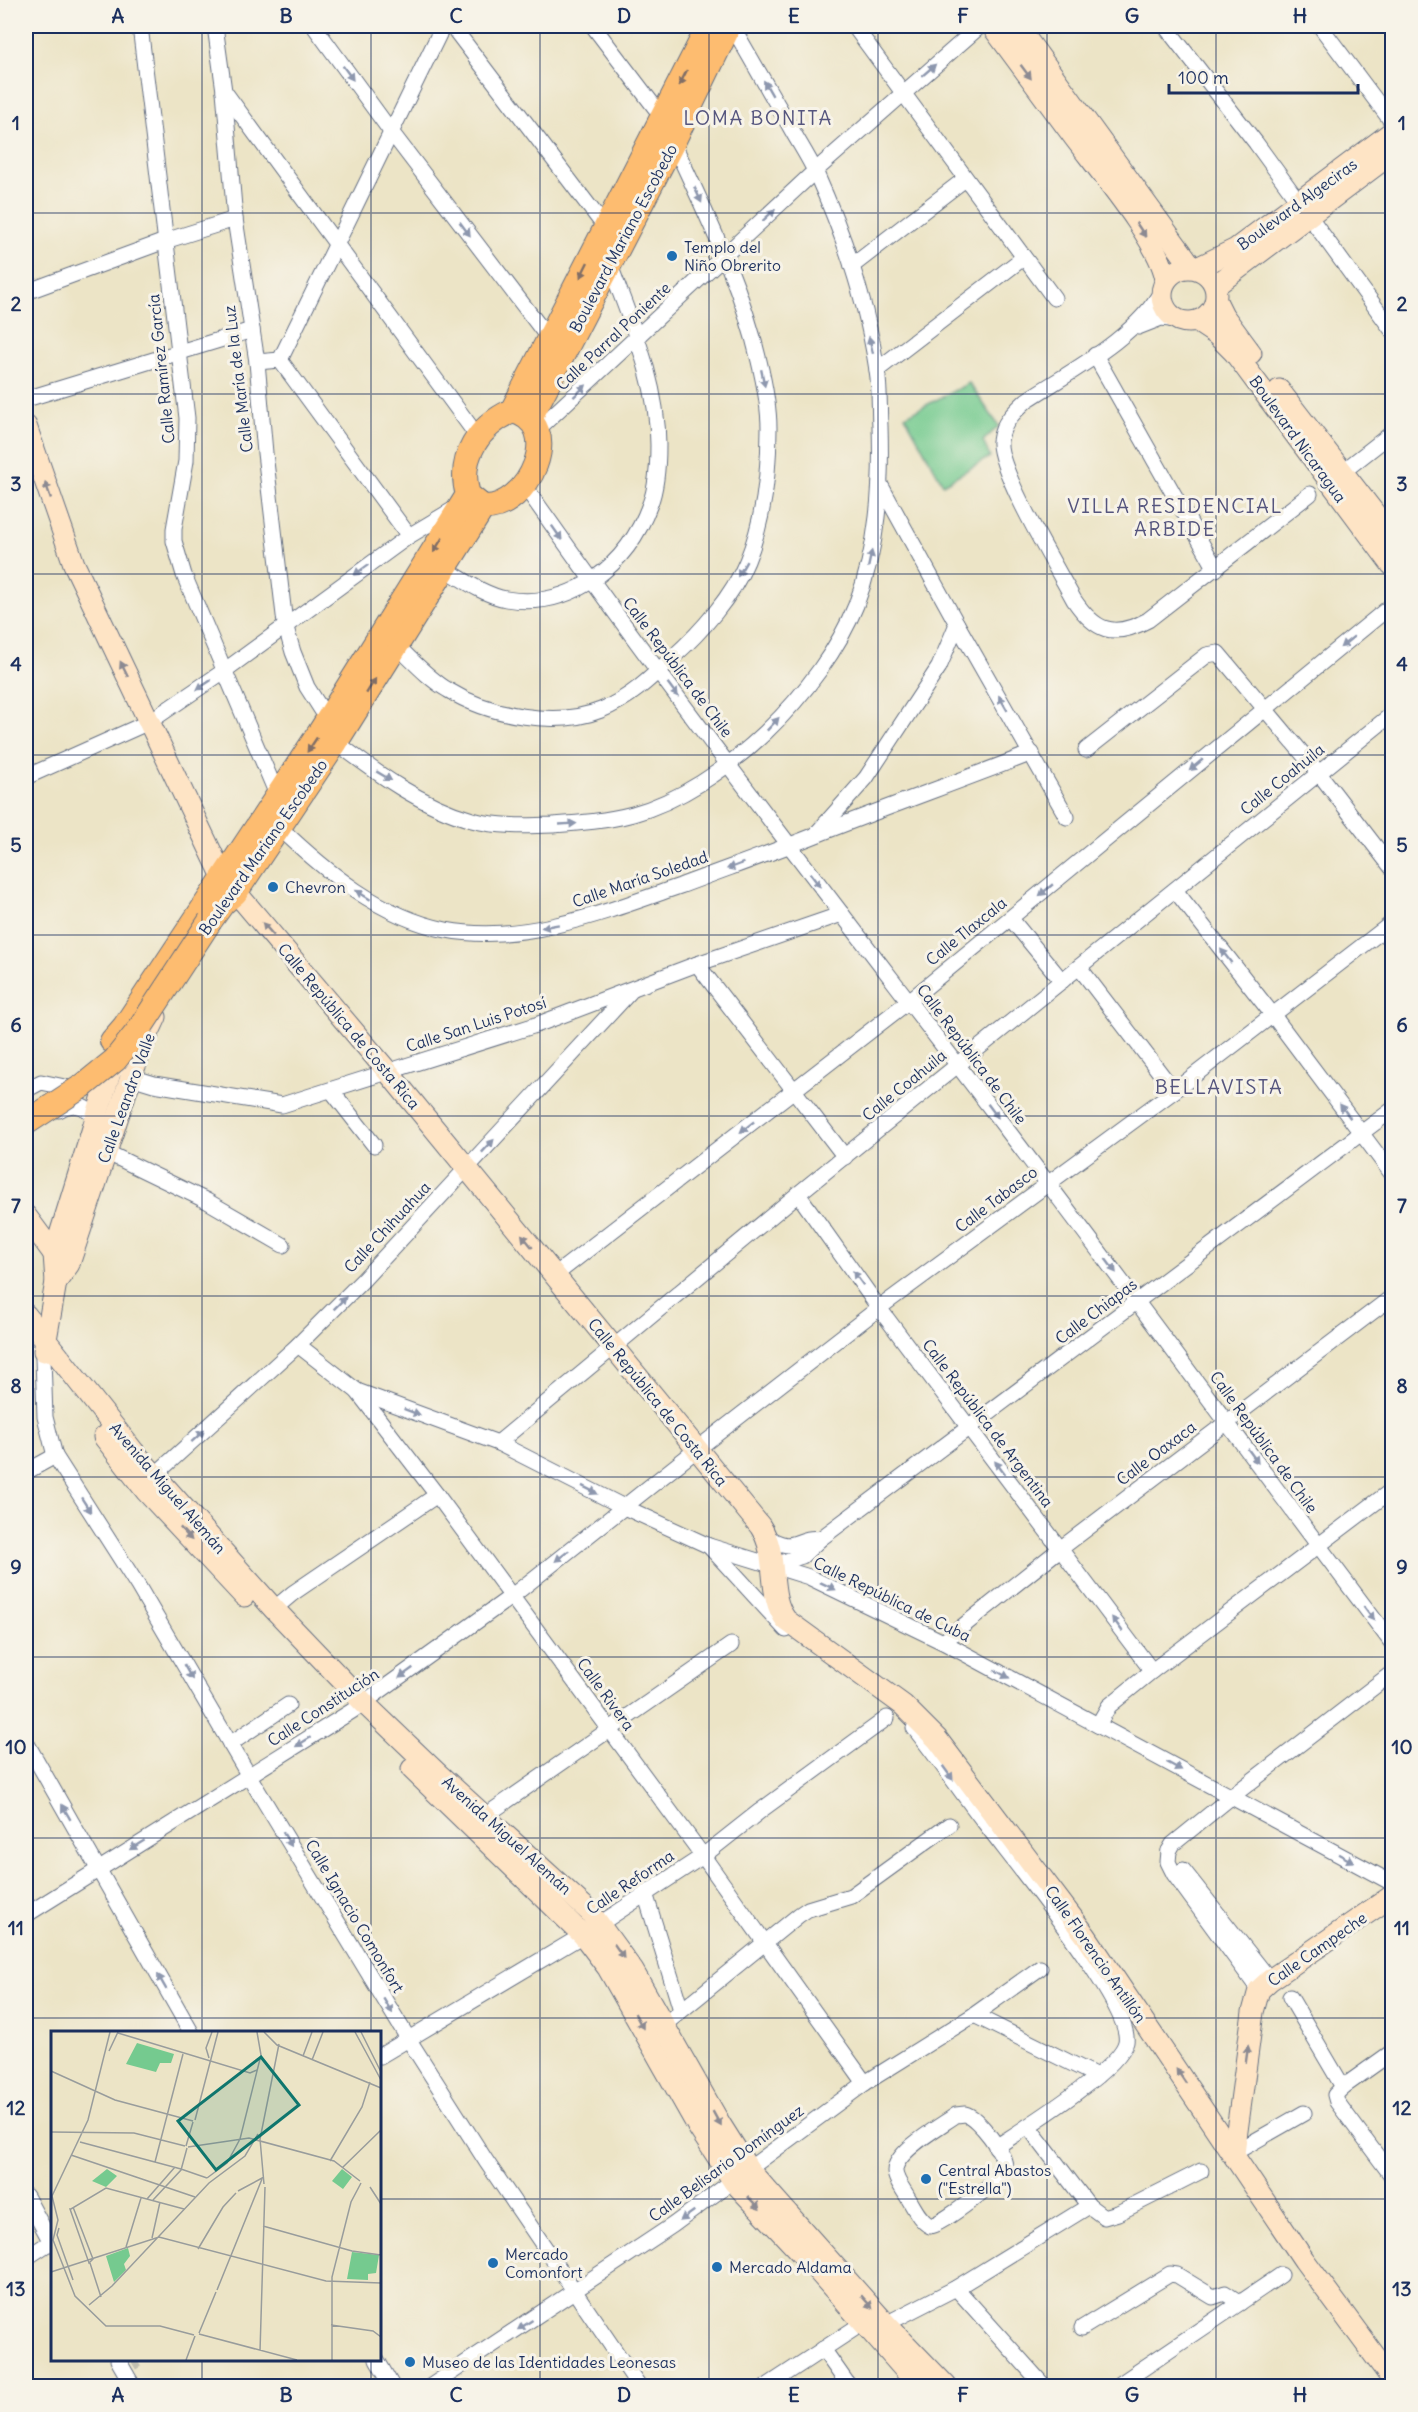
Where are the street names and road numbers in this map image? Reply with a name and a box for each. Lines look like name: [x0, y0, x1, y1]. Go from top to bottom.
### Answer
street label: Boulevard Mariano Escobedo: [565, 140, 681, 336]
street label: Boulevard Algeciras: [1233, 154, 1361, 254]
street label: Calle Parral Poniente: [551, 278, 675, 394]
street label: Calle Ramírez García: [143, 293, 179, 445]
street label: Calle María de la Luz: [219, 304, 257, 454]
street label: Boulevard Nicaragua: [1245, 372, 1351, 506]
street label: Calle República de Chile: [619, 593, 737, 741]
street label: Calle Coahuila: [1236, 739, 1328, 819]
street label: Boulevard Mariano Escobedo: [195, 755, 331, 939]
street label: Calle María Soledad: [570, 846, 710, 912]
street label: Calle Tlaxcala: [922, 892, 1010, 970]
street label: Calle República de Costa Rica: [274, 939, 424, 1113]
street label: Calle República de Chile: [913, 980, 1031, 1128]
street label: Calle San Luis Potosí: [403, 992, 549, 1056]
street label: Calle Leandro Valle: [93, 1030, 159, 1166]
street label: Calle Coahuila: [858, 1045, 950, 1125]
street label: Calle Tabasco: [951, 1162, 1041, 1236]
street label: Calle Chihuahua: [340, 1177, 434, 1277]
street label: Calle Chiapas: [1051, 1274, 1141, 1348]
street label: Calle República de Costa Rica: [584, 1314, 732, 1490]
street label: Calle República de Argentina: [918, 1335, 1058, 1511]
street label: Calle República de Chile: [1206, 1367, 1322, 1517]
street label: Calle Oaxaca: [1112, 1417, 1200, 1489]
street label: Avenida Miguel Alemán: [106, 1418, 230, 1558]
street label: Calle República de Cuba: [810, 1552, 974, 1646]
street label: Calle Rivera: [573, 1654, 639, 1734]
street label: Calle Constitución: [264, 1664, 382, 1750]
street label: Avenida Miguel Alemán: [438, 1772, 576, 1898]
street label: Calle Ignacio Comonfort: [301, 1836, 409, 1997]
street label: Calle Reforma: [582, 1845, 678, 1919]
street label: Calle Florencio Antillón: [1041, 1881, 1151, 2027]
street label: Calle Campeche: [1264, 1907, 1370, 1991]
street label: Calle Belisario Domínguez: [645, 2100, 808, 2226]

